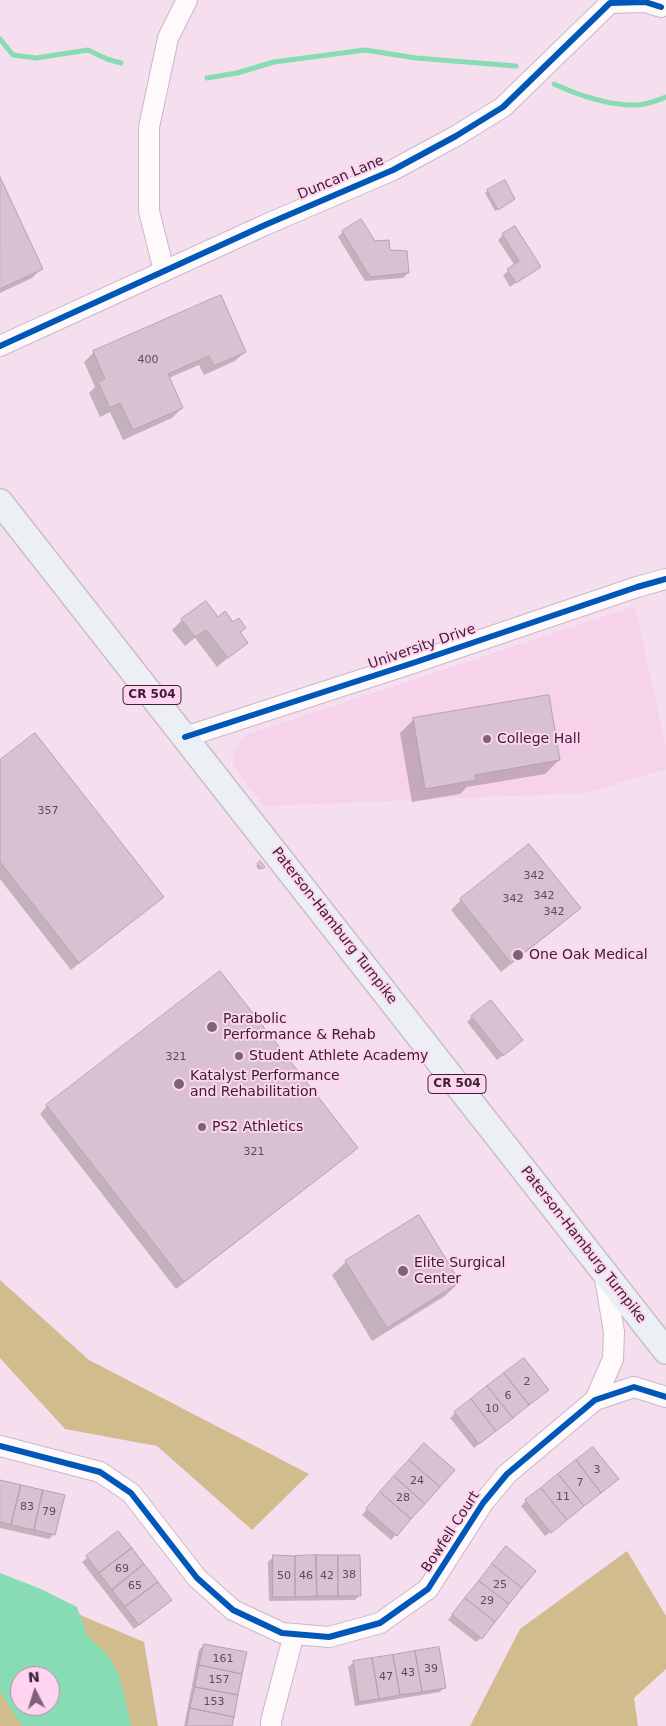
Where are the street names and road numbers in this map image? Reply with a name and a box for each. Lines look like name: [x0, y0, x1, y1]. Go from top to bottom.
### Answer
street label: Duncan Lane: [295, 152, 387, 204]
street label: University Drive: [366, 621, 478, 673]
road number: CR 504: [123, 686, 181, 704]
street label: Paterson-Hamburg Turnpike: [268, 844, 400, 1008]
road number: CR 504: [428, 1074, 486, 1094]
street label: Paterson-Hamburg Turnpike: [517, 1163, 649, 1327]
street label: Bowfell Court: [418, 1488, 484, 1576]

